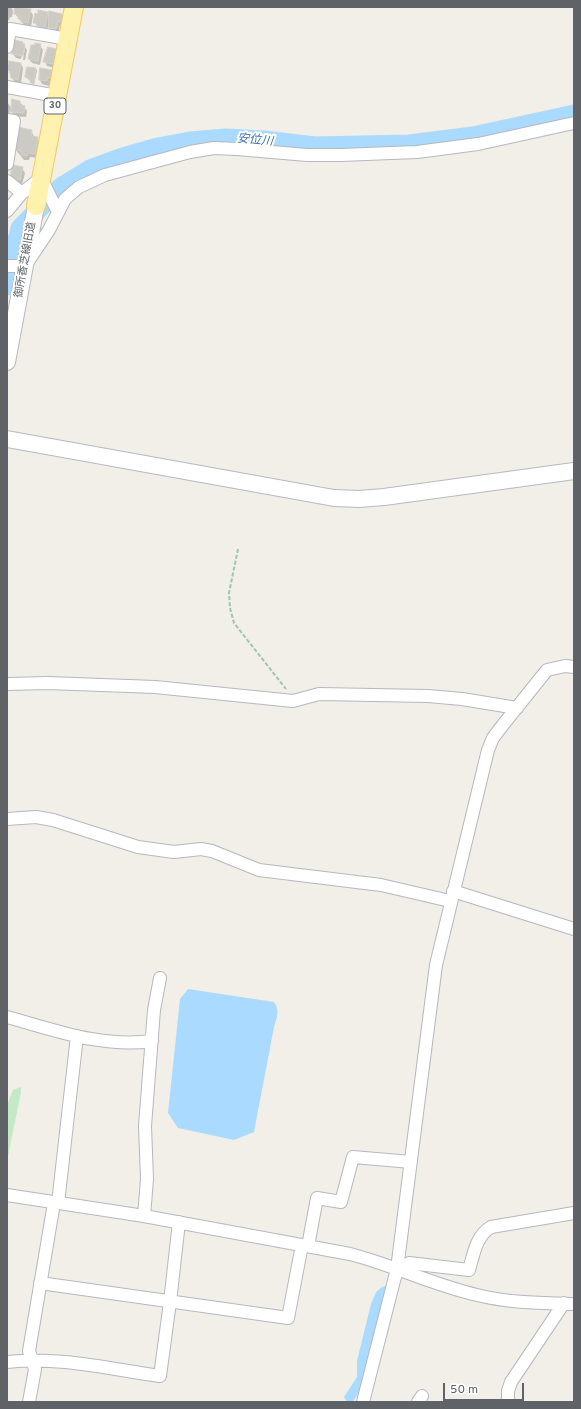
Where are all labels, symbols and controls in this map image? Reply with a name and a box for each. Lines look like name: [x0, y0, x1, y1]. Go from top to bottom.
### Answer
road number: 30: [44, 98, 66, 114]
water label: 安位川: [236, 132, 274, 150]
street label: 御所香芝線旧道: [13, 221, 39, 299]
scale bar: [445, 1375, 526, 1401]
text: 50 m: [450, 1382, 478, 1398]

